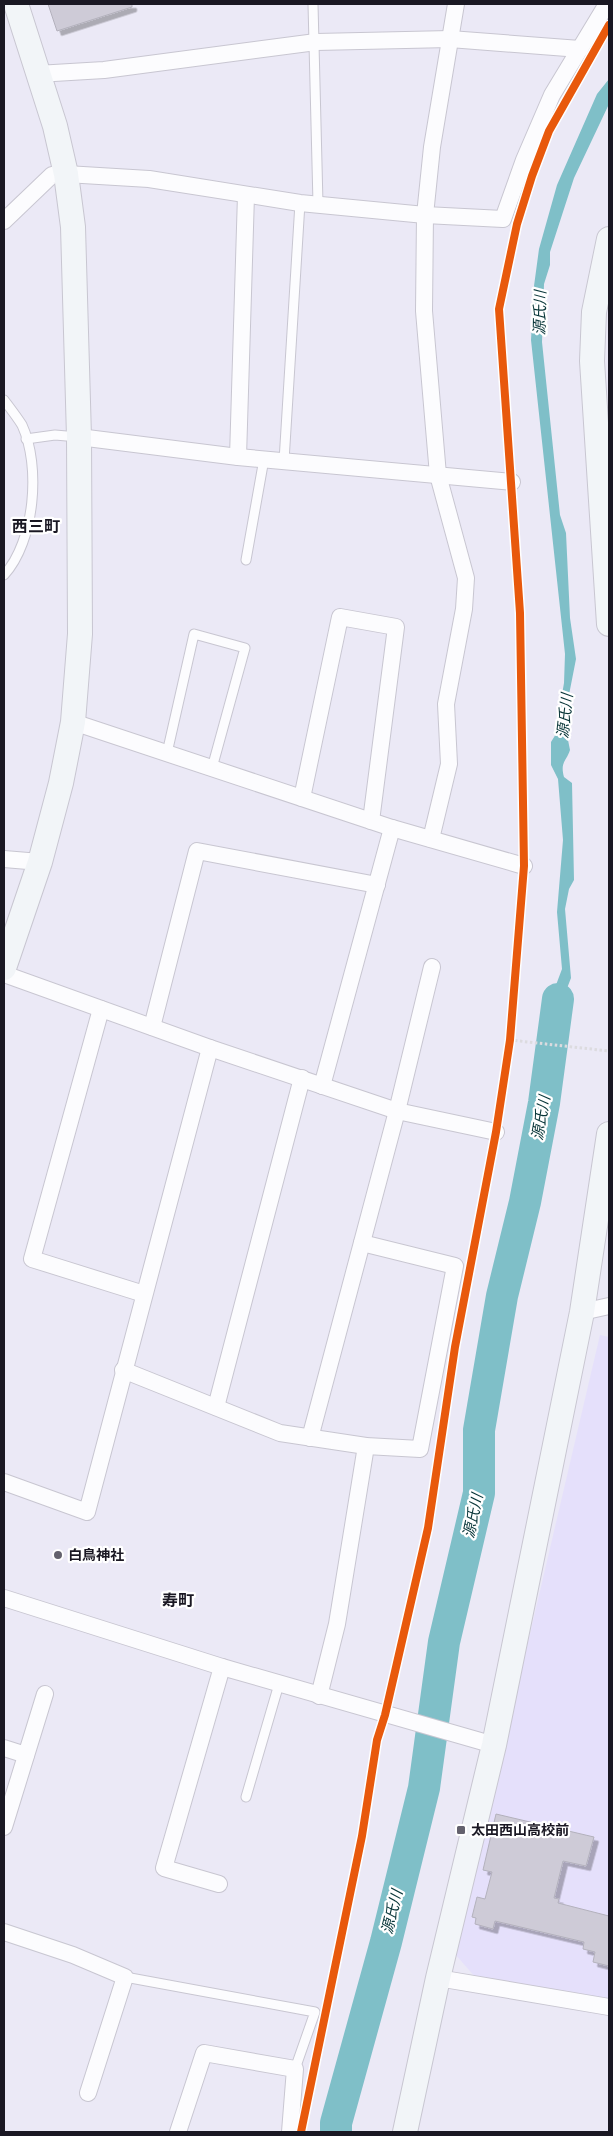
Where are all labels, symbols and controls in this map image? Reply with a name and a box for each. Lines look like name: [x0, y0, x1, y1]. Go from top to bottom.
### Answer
water label: 源氏川: [530, 288, 549, 336]
district label: 西三町: [12, 516, 60, 536]
water label: 源氏川: [553, 691, 577, 739]
water label: 源氏川: [527, 1092, 554, 1142]
water label: 源氏川: [459, 1490, 487, 1540]
place label: 白鳥神社: [68, 1546, 124, 1564]
marker: 白鳥神社: [52, 1549, 64, 1561]
district label: 寿町: [162, 1590, 194, 1610]
place label: 太田西山高校前: [471, 1821, 569, 1839]
marker: 太田西山高校前: [455, 1824, 467, 1836]
water label: 源氏川: [377, 1886, 407, 1936]

